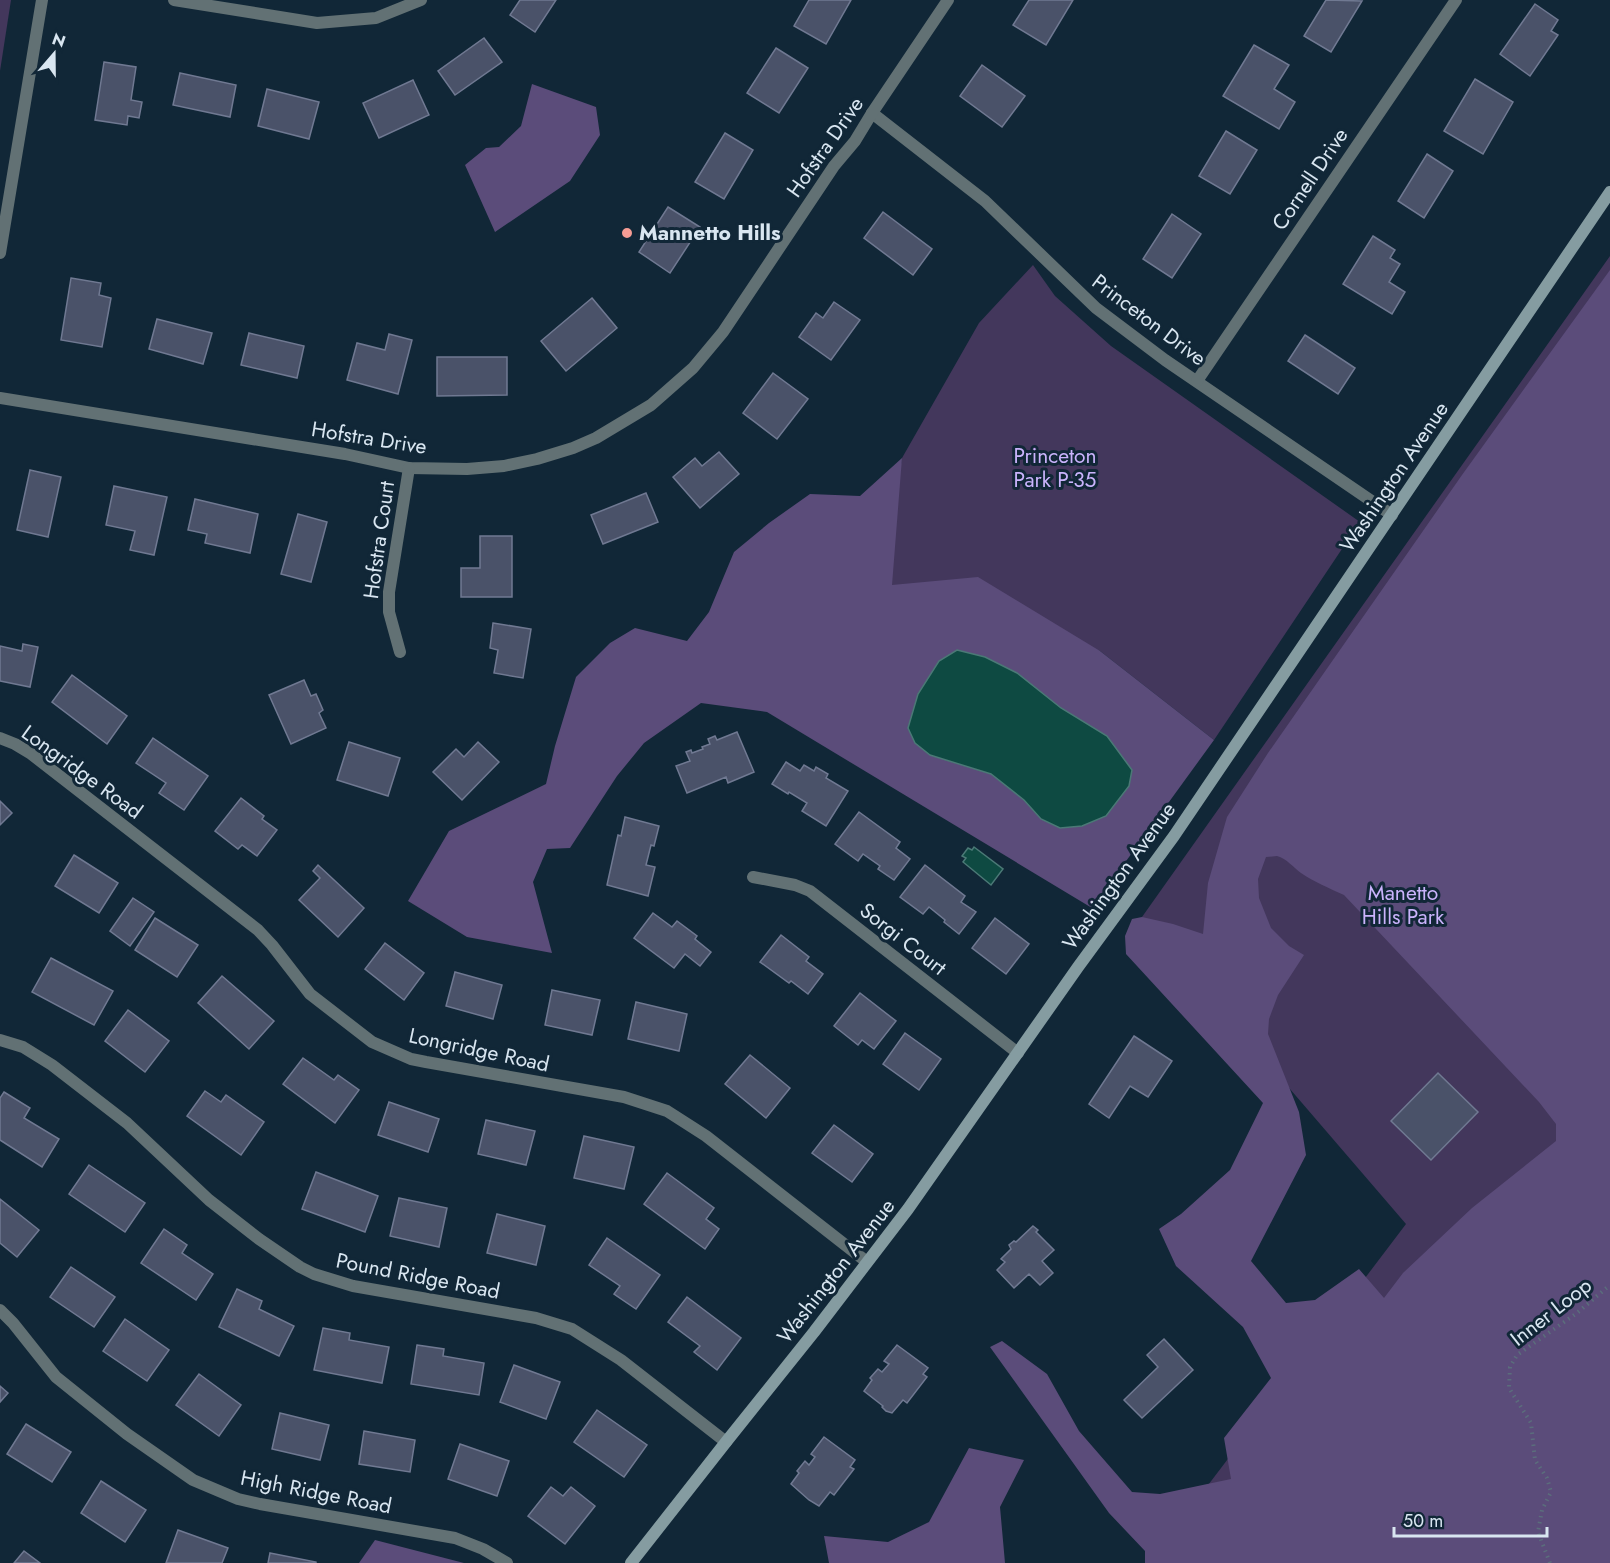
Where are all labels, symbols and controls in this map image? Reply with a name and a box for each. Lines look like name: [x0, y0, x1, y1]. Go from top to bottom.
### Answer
north arrow: [24, 24, 84, 84]
text: N: [49, 27, 69, 53]
street label: Hofstra Drive: [779, 91, 871, 203]
street label: Cornell Drive: [1265, 122, 1355, 236]
place label: Mannetto Hills: [639, 218, 781, 248]
marker: Mannetto Hills: [620, 226, 634, 240]
street label: Princeton Drive: [1086, 267, 1213, 373]
street label: Washington Avenue: [1332, 396, 1456, 558]
street label: Hofstra Drive: [309, 414, 429, 462]
park label: Princeton Park P-35: [1013, 441, 1097, 495]
street label: Hofstra Court: [356, 479, 402, 601]
street label: Longridge Road: [15, 718, 149, 826]
street label: Washington Avenue: [1055, 796, 1183, 956]
park label: Manetto Hills Park: [1362, 878, 1445, 932]
street label: Sorgi Court: [853, 896, 953, 982]
street label: Longridge Road: [406, 1020, 552, 1080]
street label: Washington Avenue: [770, 1192, 902, 1350]
street label: Pound Ridge Road: [334, 1245, 502, 1307]
street label: Inner Loop: [1504, 1271, 1598, 1353]
street label: High Ridge Road: [238, 1463, 394, 1521]
scale bar: [1394, 1500, 1547, 1538]
text: 50 m: [1403, 1508, 1443, 1534]

